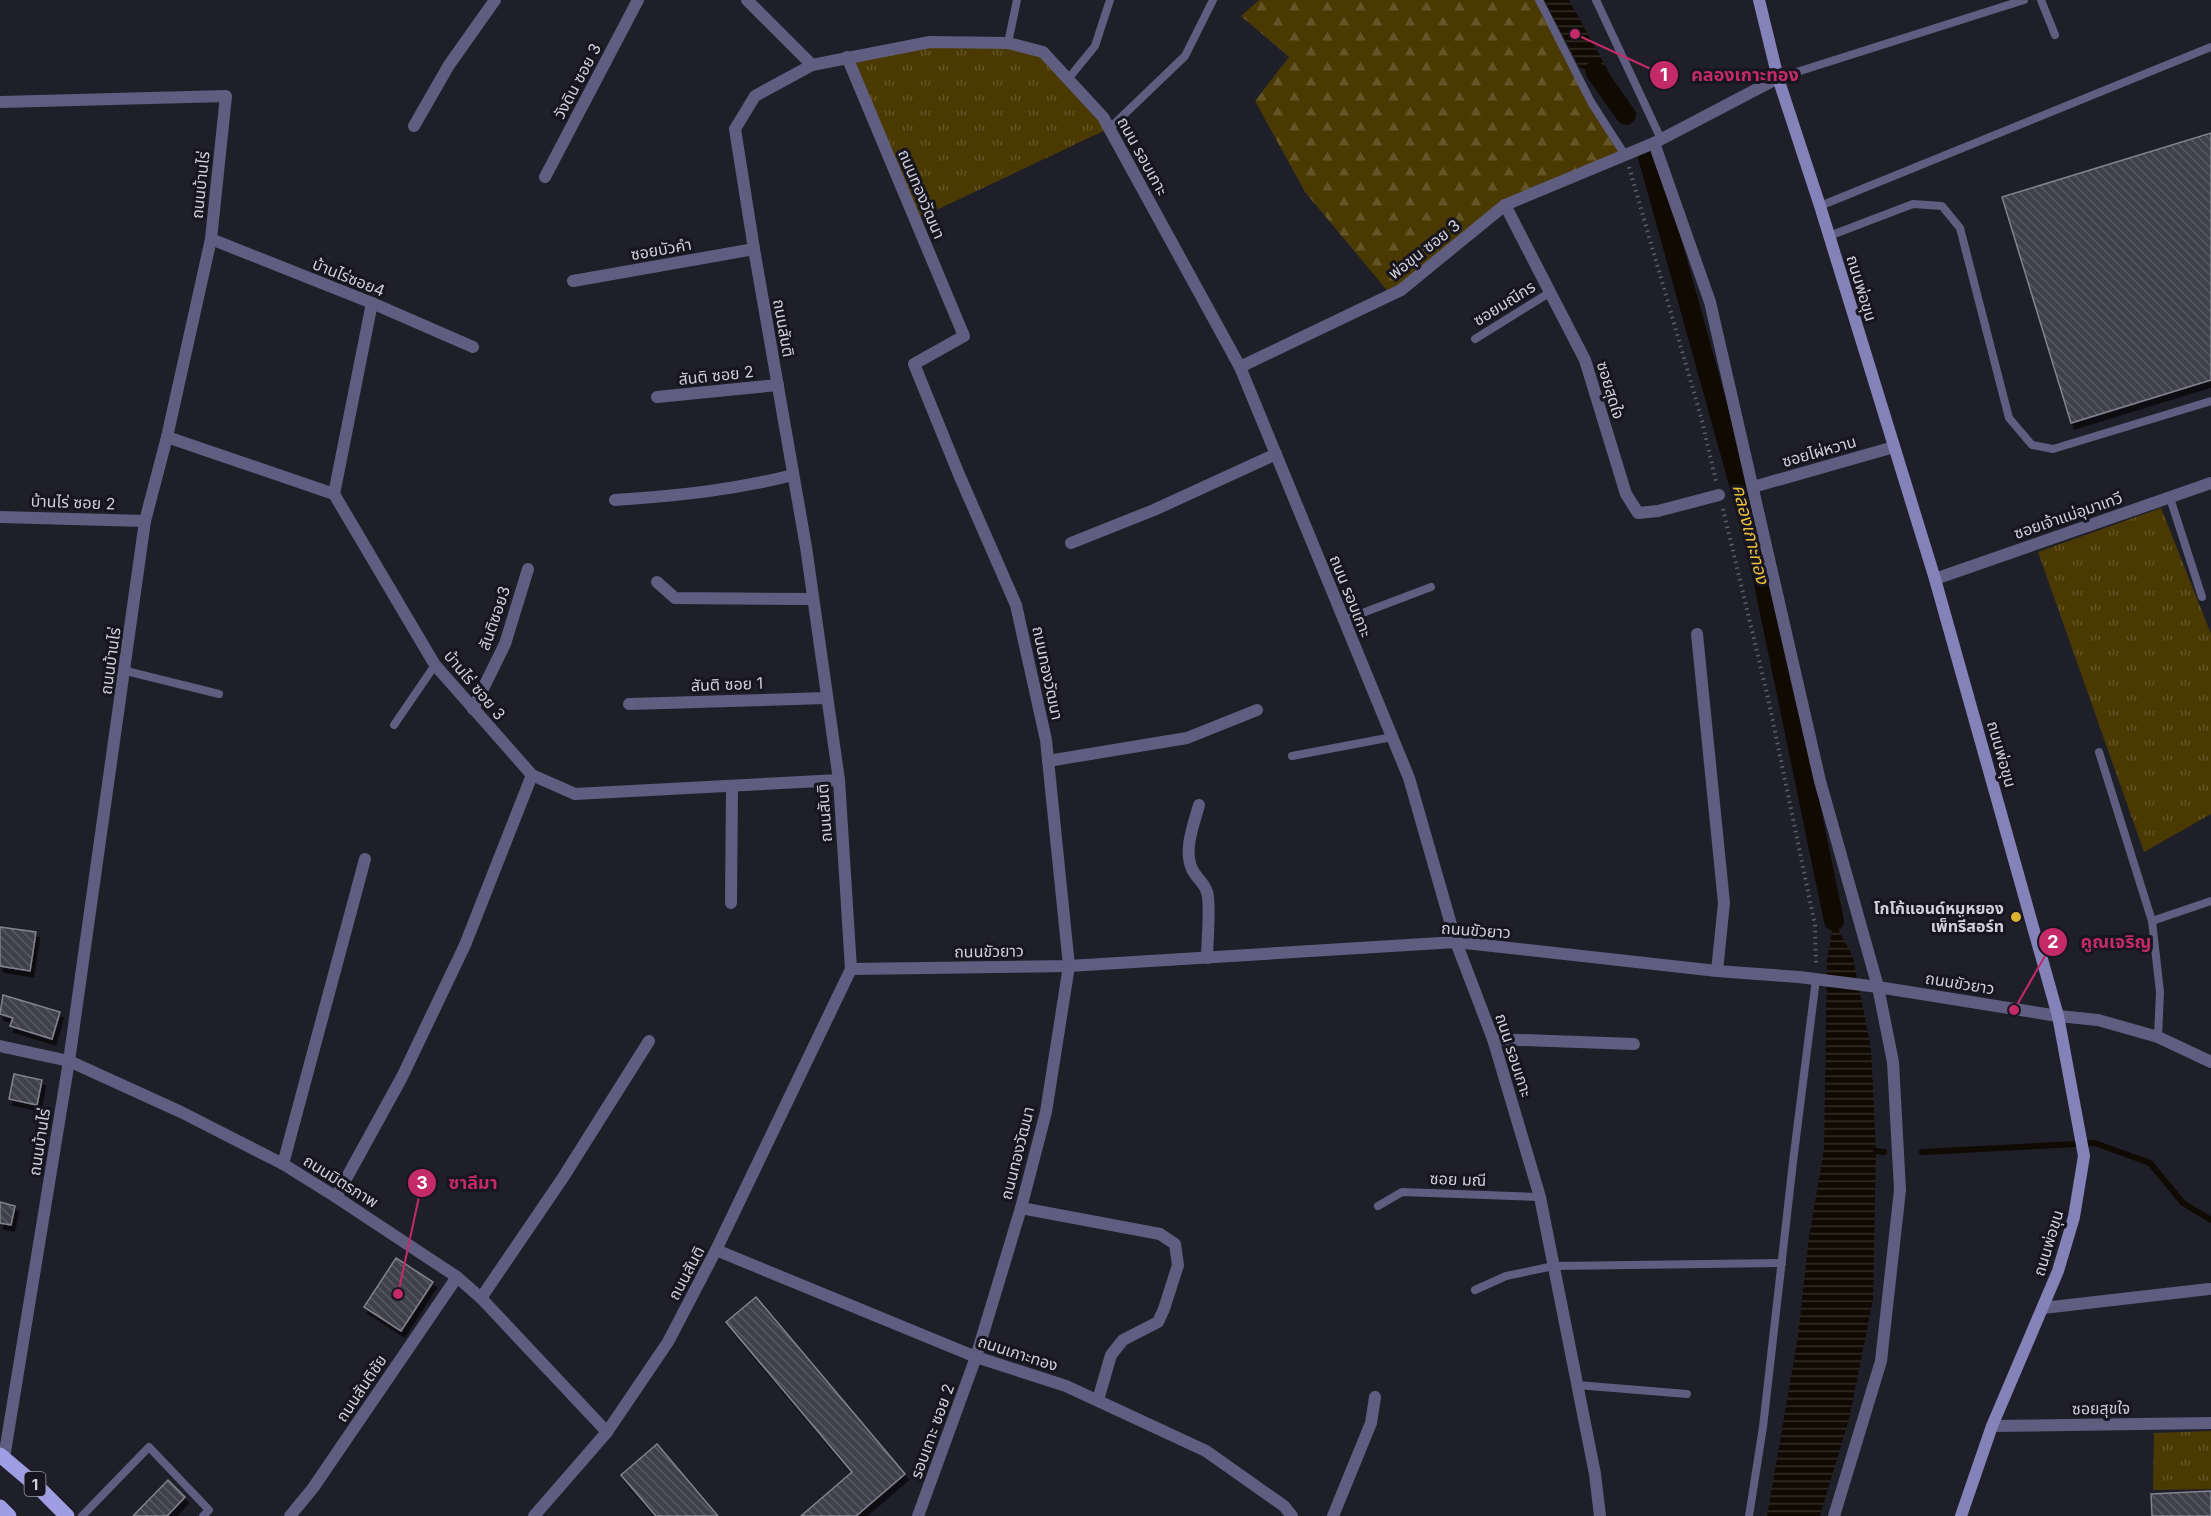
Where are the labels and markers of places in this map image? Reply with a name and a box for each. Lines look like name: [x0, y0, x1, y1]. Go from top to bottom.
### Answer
callout: คลองเกาะทอง: [1649, 57, 1810, 93]
place label: โกโก้แอนด์หมูหยอง เพ็ทรีสอร์ท: [1874, 898, 2004, 936]
marker: โกโก้แอนด์หมูหยอง เพ็ทรีสอร์ท: [2009, 910, 2023, 924]
callout: คูณเจริญ: [2038, 924, 2163, 960]
callout: ซาลีมา: [407, 1165, 510, 1201]

